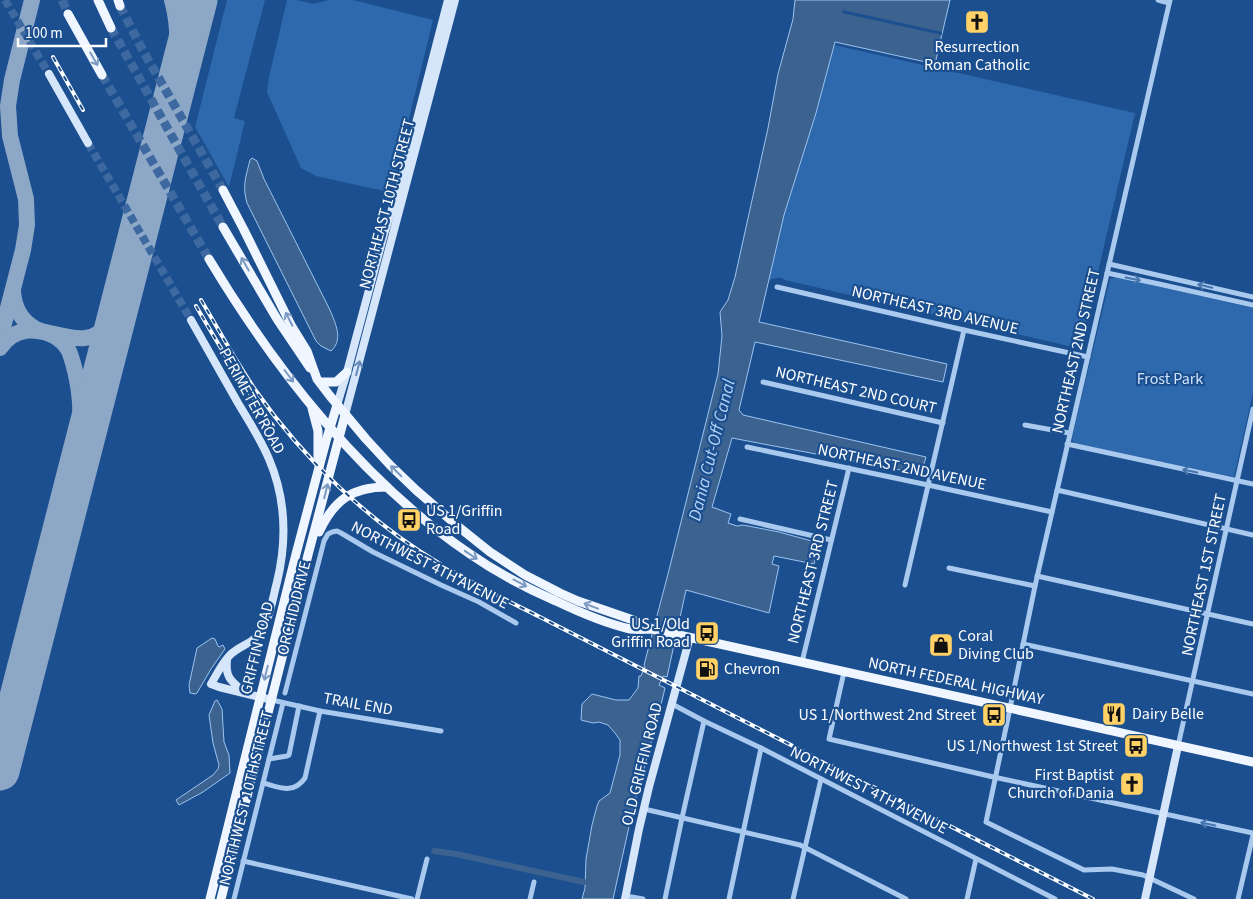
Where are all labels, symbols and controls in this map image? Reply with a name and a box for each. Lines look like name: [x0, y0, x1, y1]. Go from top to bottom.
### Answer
church icon: Resurrection Roman Catholic: [964, 9, 990, 35]
scale bar: [18, 15, 105, 47]
text: 100 m: [25, 23, 63, 44]
place label: Resurrection Roman Catholic: [924, 36, 1030, 76]
one-way arrow: [89, 52, 99, 66]
street label: NORTHEAST 10TH STREET: [354, 116, 420, 292]
one-way arrow: [239, 257, 249, 271]
street label: NORTHEAST 2ND STREET: [1046, 266, 1106, 436]
one-way arrow: [1124, 274, 1140, 284]
street label: NORTHEAST 3RD AVENUE: [850, 280, 1020, 340]
one-way arrow: [1198, 281, 1214, 290]
one-way arrow: [284, 312, 293, 327]
street label: PERIMETER ROAD: [214, 344, 290, 458]
one-way arrow: [354, 360, 363, 376]
street label: NORTHEAST 2ND COURT: [773, 361, 939, 419]
park label: Frost Park: [1137, 368, 1203, 390]
one-way arrow: [283, 369, 294, 382]
water label: Dania Cut-Off Canal: [682, 376, 742, 523]
street label: NORTHEAST 2ND AVENUE: [816, 438, 988, 496]
one-way arrow: [390, 465, 402, 477]
one-way arrow: [1182, 466, 1198, 475]
street label: NORTHEAST 3RD STREET: [782, 478, 844, 646]
one-way arrow: [321, 483, 331, 499]
street label: NORTHEAST 1ST STREET: [1176, 491, 1232, 658]
place label: US 1/Griffin Road: [426, 500, 503, 540]
bus stop icon: US 1/Griffin Road: [396, 507, 422, 533]
street label: NORTHWEST 4TH AVENUE: [347, 516, 513, 614]
one-way arrow: [463, 550, 477, 560]
street label: ORCHID DRIVE: [272, 559, 316, 657]
one-way arrow: [513, 579, 527, 589]
street label: GRIFFIN ROAD: [235, 599, 279, 697]
one-way arrow: [583, 601, 599, 610]
place label: US 1/Old Griffin Road: [611, 613, 690, 653]
bus stop icon: US 1/Old Griffin Road: [694, 620, 720, 646]
place label: Coral Diving Club: [958, 625, 1034, 665]
shop icon: Coral Diving Club: [928, 632, 954, 658]
street label: NORTH FEDERAL HIGHWAY: [866, 652, 1046, 710]
fuel station icon: Chevron: [694, 656, 720, 682]
place label: Chevron: [724, 658, 780, 680]
one-way arrow: [260, 665, 270, 681]
street label: TRAIL END: [322, 687, 395, 721]
street label: OLD GRIFFIN ROAD: [616, 700, 668, 828]
restaurant icon: Dairy Belle: [1101, 701, 1127, 727]
bus stop icon: US 1/Northwest 2nd Street: [981, 702, 1007, 728]
place label: Dairy Belle: [1132, 703, 1204, 725]
place label: US 1/Northwest 2nd Street: [799, 704, 977, 726]
street label: NORTHWEST 10TH STREET: [214, 708, 278, 888]
bus stop icon: US 1/Northwest 1st Street: [1123, 733, 1149, 759]
place label: US 1/Northwest 1st Street: [946, 735, 1119, 757]
street label: NORTHWEST 4TH AVENUE: [786, 741, 952, 839]
place label: First Baptist Church of Dania: [1008, 764, 1115, 804]
church icon: First Baptist Church of Dania: [1119, 771, 1145, 797]
one-way arrow: [1201, 818, 1217, 828]

